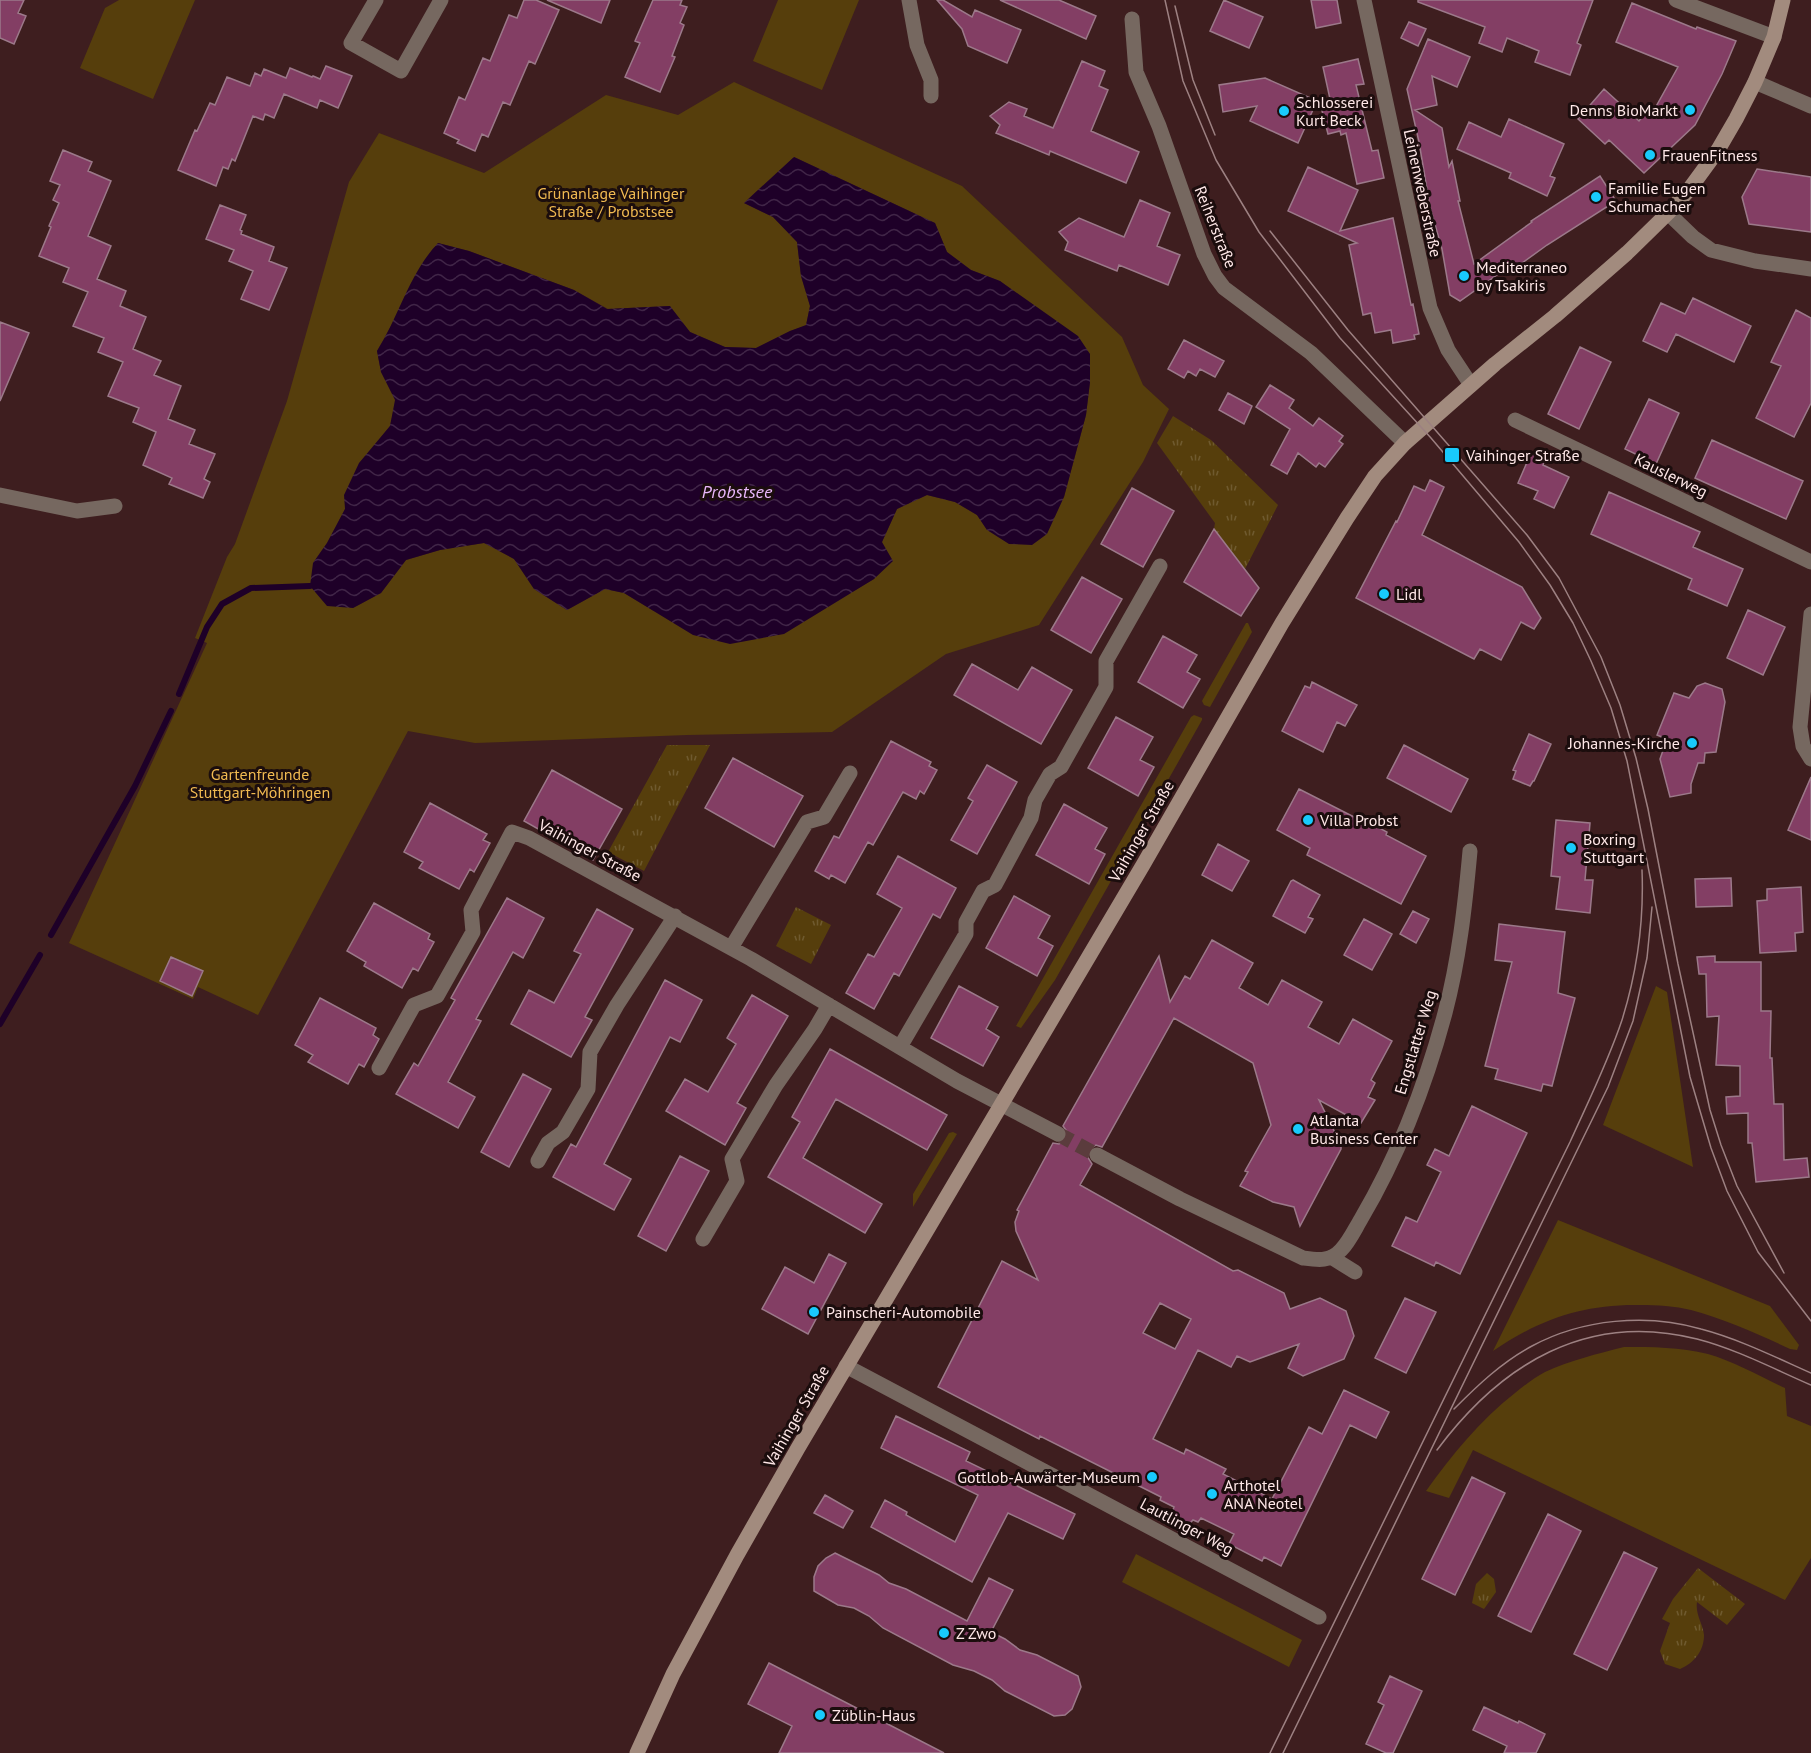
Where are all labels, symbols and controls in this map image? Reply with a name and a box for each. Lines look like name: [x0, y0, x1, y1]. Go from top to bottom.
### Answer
place label: Schlosserei Kurt Beck: [1296, 92, 1373, 130]
place label: Denns BioMarkt: [1570, 100, 1679, 120]
marker: Denns BioMarkt: [1683, 103, 1697, 117]
marker: Schlosserei Kurt Beck: [1277, 104, 1291, 118]
street label: Leinenweberstraße: [1400, 127, 1446, 259]
place label: FrauenFitness: [1662, 145, 1758, 165]
marker: FrauenFitness: [1643, 148, 1657, 162]
place label: Familie Eugen Schumacher: [1608, 178, 1706, 216]
park label: Grünanlage Vaihinger Straße / Probstsee: [538, 183, 685, 221]
street label: Reiherstraße: [1191, 183, 1241, 271]
marker: Familie Eugen Schumacher: [1589, 190, 1603, 204]
place label: Mediterraneo by Tsakiris: [1476, 257, 1567, 295]
marker: Mediterraneo by Tsakiris: [1457, 269, 1471, 283]
place label: Vaihinger Straße: [1465, 445, 1580, 465]
marker: Vaihinger Straße: [1443, 446, 1461, 464]
street label: Kauslerweg: [1631, 449, 1711, 501]
water label: Probstsee: [702, 480, 773, 503]
place label: Lidl: [1396, 584, 1422, 604]
marker: Lidl: [1377, 587, 1391, 601]
place label: Johannes-Kirche: [1567, 733, 1680, 753]
marker: Johannes-Kirche: [1685, 736, 1699, 750]
park label: Gartenfreunde Stuttgart-Möhringen: [190, 764, 330, 802]
street label: Vaihinger Straße: [1103, 777, 1178, 886]
place label: Villa Probst: [1319, 810, 1399, 830]
marker: Villa Probst: [1301, 813, 1315, 827]
street label: Vaihinger Straße: [534, 814, 645, 886]
place label: Boxring Stuttgart: [1583, 829, 1645, 867]
marker: Boxring Stuttgart: [1564, 841, 1578, 855]
street label: Engstlatter Weg: [1390, 987, 1440, 1097]
place label: Atlanta Business Center: [1310, 1110, 1418, 1148]
marker: Atlanta Business Center: [1291, 1122, 1305, 1136]
place label: Painscheri-Automobile: [826, 1302, 981, 1322]
marker: Painscheri-Automobile: [807, 1305, 821, 1319]
street label: Vaihinger Straße: [758, 1362, 833, 1471]
place label: Gottlob-Auwärter-Museum: [957, 1467, 1140, 1487]
marker: Gottlob-Auwärter-Museum: [1145, 1470, 1159, 1484]
place label: Arthotel ANA Neotel: [1224, 1475, 1303, 1513]
marker: Arthotel ANA Neotel: [1205, 1487, 1219, 1501]
street label: Lautlinger Weg: [1137, 1493, 1237, 1559]
place label: Z Zwo: [956, 1623, 996, 1643]
marker: Z Zwo: [937, 1626, 951, 1640]
place label: Züblin-Haus: [832, 1705, 916, 1725]
marker: Züblin-Haus: [813, 1708, 827, 1722]

